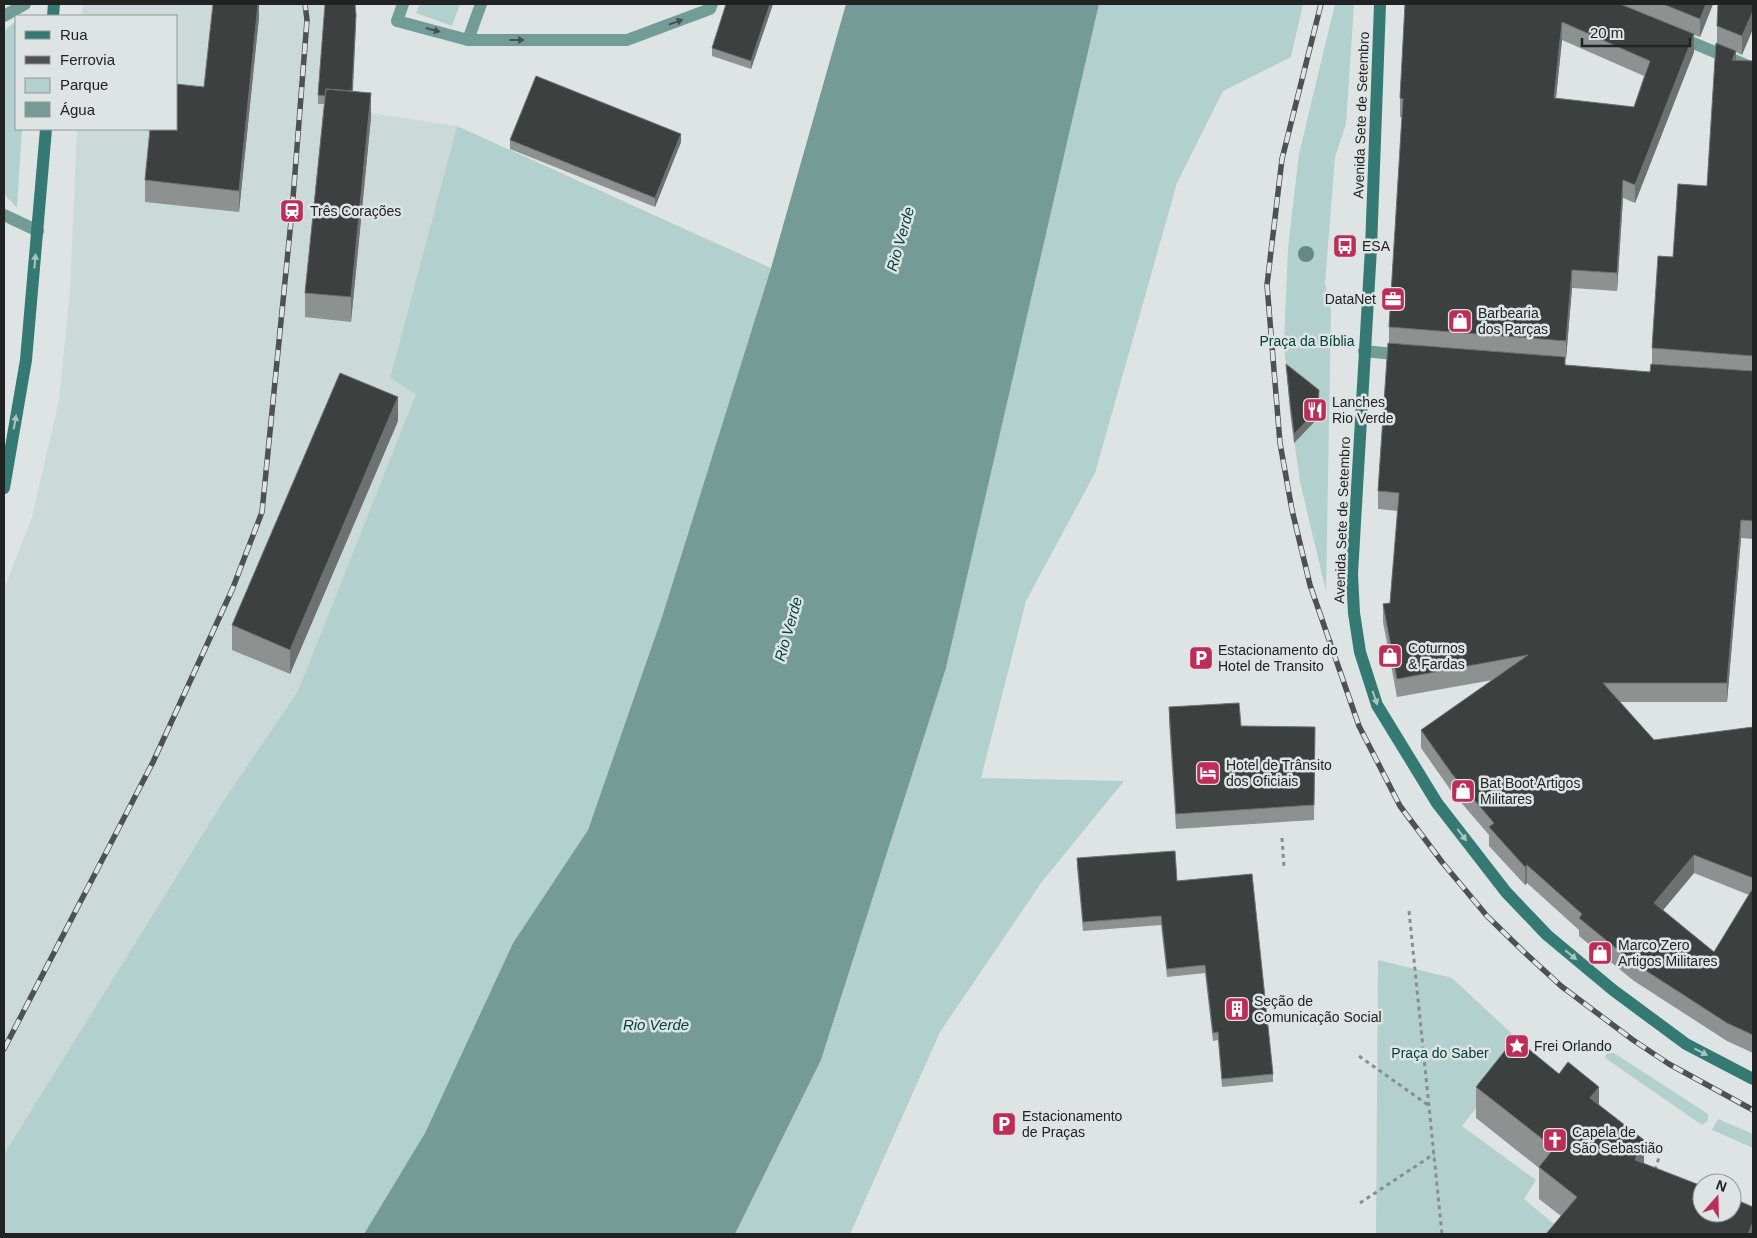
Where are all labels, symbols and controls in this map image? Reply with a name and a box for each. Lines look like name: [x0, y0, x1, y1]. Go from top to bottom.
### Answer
legend: [15, 15, 178, 130]
scale bar: [1582, 15, 1690, 47]
one-way arrow: [669, 18, 684, 25]
text: 20 m: [1590, 24, 1623, 41]
text: Rua: [60, 26, 88, 43]
one-way arrow: [425, 26, 440, 34]
street label: Avenida Sete de Setembro: [1350, 31, 1372, 199]
one-way arrow: [509, 36, 525, 44]
text: Ferrovia: [60, 51, 116, 68]
text: Parque: [60, 76, 108, 93]
text: Água: [60, 101, 96, 118]
station icon: Três Corações: [279, 198, 305, 224]
place label: Três Corações: [310, 203, 401, 219]
water label: Rio Verde: [883, 205, 917, 273]
bus stop icon: ESA: [1332, 233, 1358, 259]
place label: ESA: [1362, 238, 1391, 254]
one-way arrow: [31, 253, 39, 269]
office icon: DataNet: [1380, 286, 1406, 312]
place label: DataNet: [1325, 291, 1376, 307]
place label: Barbearia dos Parças: [1478, 305, 1548, 337]
shop icon: Barbearia dos Parças: [1447, 308, 1473, 334]
park label: Praça da Bíblia: [1260, 333, 1355, 349]
place label: Lanches Rio Verde: [1332, 394, 1394, 426]
restaurant icon: Lanches Rio Verde: [1302, 397, 1328, 423]
one-way arrow: [12, 414, 20, 430]
street label: Avenida Sete de Setembro: [1331, 436, 1353, 604]
water label: Rio Verde: [771, 595, 805, 663]
place label: Coturnos & Fardas: [1408, 640, 1465, 672]
place label: Estacionamento do Hotel de Transito: [1218, 642, 1338, 674]
shop icon: Coturnos & Fardas: [1377, 643, 1403, 669]
parking icon: Estacionamento do Hotel de Transito: [1188, 645, 1214, 671]
one-way arrow: [1372, 691, 1379, 706]
place label: Hotel de Trânsito dos Oficiais: [1226, 757, 1332, 789]
hotel icon: Hotel de Trânsito dos Oficiais: [1195, 760, 1221, 786]
place label: Bat Boot Artigos Militares: [1480, 775, 1580, 807]
shop icon: Bat Boot Artigos Militares: [1450, 778, 1476, 804]
one-way arrow: [1456, 828, 1467, 841]
place label: Marco Zero Artigos Militares: [1618, 937, 1718, 969]
shop icon: Marco Zero Artigos Militares: [1587, 940, 1613, 966]
one-way arrow: [1564, 949, 1576, 961]
place label: Seção de Comunicação Social: [1254, 993, 1382, 1025]
building icon: Seção de Comunicação Social: [1224, 996, 1250, 1022]
water label: Rio Verde: [623, 1016, 689, 1033]
place icon: Frei Orlando: [1504, 1033, 1530, 1059]
place label: Frei Orlando: [1534, 1038, 1612, 1054]
park label: Praça do Saber: [1391, 1045, 1489, 1061]
one-way arrow: [1694, 1048, 1708, 1056]
place label: Estacionamento de Praças: [1022, 1108, 1123, 1140]
parking icon: Estacionamento de Praças: [991, 1111, 1017, 1137]
place label: Capela de São Sebastião: [1572, 1124, 1663, 1156]
church icon: Capela de São Sebastião: [1542, 1127, 1568, 1153]
north arrow: [1692, 1173, 1742, 1223]
text: N: [1714, 1177, 1729, 1195]

